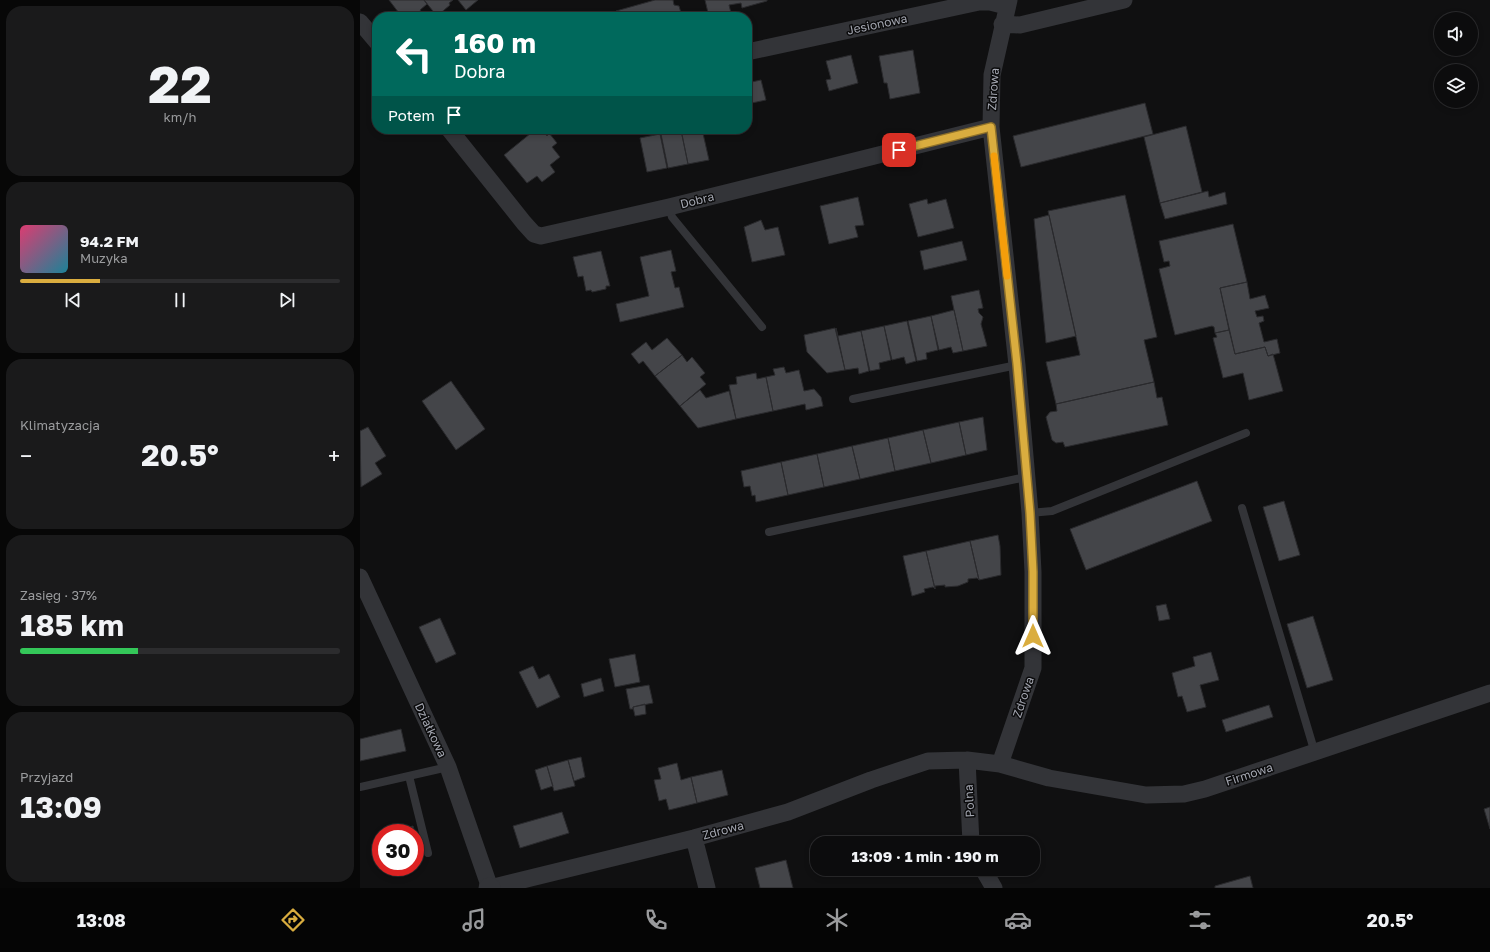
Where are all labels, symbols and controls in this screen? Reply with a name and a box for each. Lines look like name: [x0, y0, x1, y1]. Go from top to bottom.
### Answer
street label: Jesionowa: [846, 10, 908, 38]
map controls: [1434, 12, 1478, 108]
button: sound: [1434, 12, 1478, 56]
text: 160 m: [454, 26, 536, 59]
icon: left: [388, 28, 440, 80]
text: 22: [148, 52, 212, 114]
text: Dobra: [454, 60, 505, 82]
button: layers: [1434, 64, 1478, 108]
street label: Zdrowa: [984, 67, 1002, 111]
icon: arrive: [443, 104, 465, 126]
text: Potem: [388, 106, 435, 124]
text: km/h: [163, 109, 197, 125]
pin: [882, 133, 916, 167]
icon: arrive: [888, 139, 910, 161]
street label: Dobra: [679, 189, 715, 211]
text: 94.2 FM: [80, 232, 139, 250]
text: Muzyka: [80, 250, 128, 266]
icon: previous: [62, 289, 84, 311]
icon: pause: [169, 289, 191, 311]
icon: next: [276, 289, 298, 311]
text: Klimatyzacja: [20, 417, 100, 433]
text: 20.5°: [141, 437, 219, 473]
text: −: [20, 442, 32, 469]
text: +: [328, 442, 340, 469]
text: Zasięg · 37%: [20, 587, 97, 603]
text: 185 km: [20, 607, 124, 643]
position arrow: [1012, 615, 1054, 657]
street label: Zdrowa: [1009, 675, 1037, 719]
street label: Działkowa: [412, 700, 450, 760]
street label: Firmowa: [1223, 759, 1275, 789]
text: Przyjazd: [20, 769, 73, 785]
street label: Polna: [961, 784, 977, 818]
text: 13:09: [20, 789, 102, 825]
street label: Zdrowa: [701, 817, 745, 843]
speed limit sign: 30: [372, 824, 424, 876]
text: 13:09 · 1 min · 190 m: [851, 847, 999, 865]
icon: directions: [279, 906, 307, 934]
icon: music: [460, 906, 488, 934]
icon: phone: [642, 906, 670, 934]
icon: climate: [823, 906, 851, 934]
icon: car: [1004, 906, 1032, 934]
icon: filters: [1186, 906, 1214, 934]
text: 13:08: [77, 909, 126, 931]
text: 20.5°: [1367, 909, 1413, 931]

